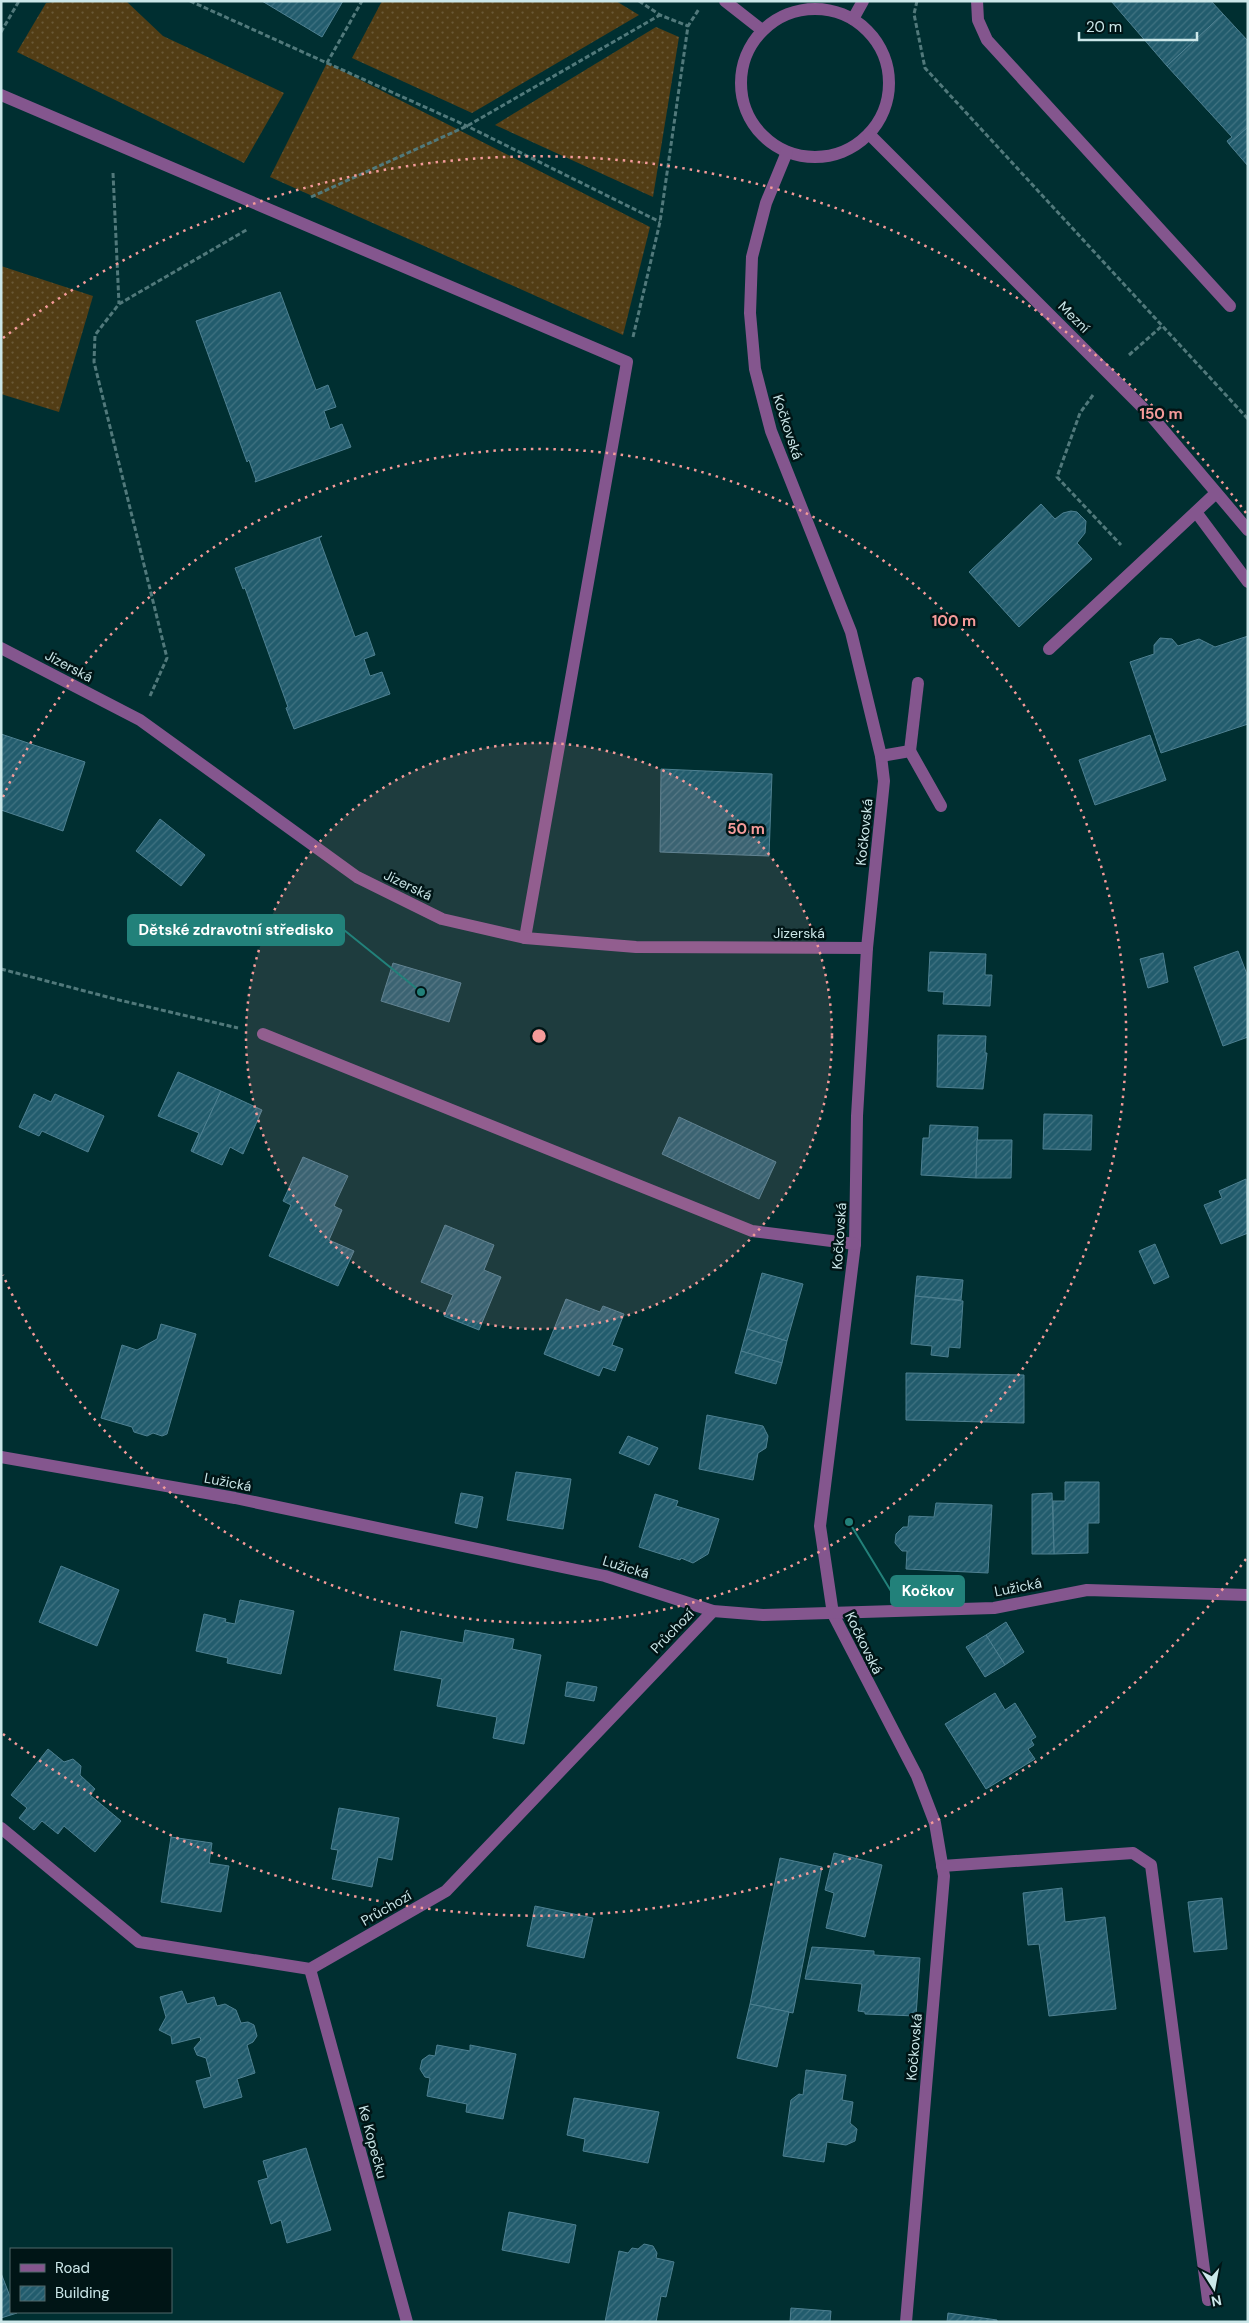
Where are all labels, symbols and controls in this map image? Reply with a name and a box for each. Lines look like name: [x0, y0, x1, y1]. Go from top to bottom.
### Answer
scale bar: [1079, 10, 1196, 42]
text: 20 m: [1086, 17, 1122, 37]
street label: Mezní: [1054, 297, 1094, 337]
street label: Kočkovská: [769, 392, 807, 462]
text: 150 m: [1140, 404, 1183, 424]
text: 100 m: [932, 611, 976, 631]
street label: Jizerská: [42, 646, 96, 686]
street label: Kočkovská: [852, 798, 876, 866]
text: 50 m: [727, 819, 765, 839]
street label: Jizerská: [381, 866, 435, 904]
callout: Dětské zdravotní středisko: [128, 915, 344, 945]
text: Dětské zdravotní středisko: [138, 920, 334, 940]
street label: Jizerská: [773, 924, 825, 942]
centre of rings: [530, 1027, 548, 1045]
street label: Kočkovská: [828, 1202, 850, 1270]
street label: Lužická: [203, 1469, 253, 1495]
street label: Lužická: [601, 1551, 651, 1583]
street label: Lužická: [993, 1574, 1043, 1600]
callout: Kočkov: [891, 1576, 964, 1606]
text: Kočkov: [902, 1581, 955, 1601]
street label: Průchozí: [646, 1604, 698, 1657]
street label: Kočkovská: [841, 1609, 887, 1677]
street label: Průchozí: [358, 1886, 415, 1930]
street label: Kočkovská: [902, 2013, 926, 2081]
street label: Ke Kopečku: [355, 2103, 391, 2181]
legend: [10, 2248, 172, 2313]
text: Road: [55, 2258, 90, 2278]
north arrow: [1189, 2263, 1239, 2313]
text: Building: [55, 2283, 110, 2303]
text: N: [1210, 2291, 1223, 2311]

